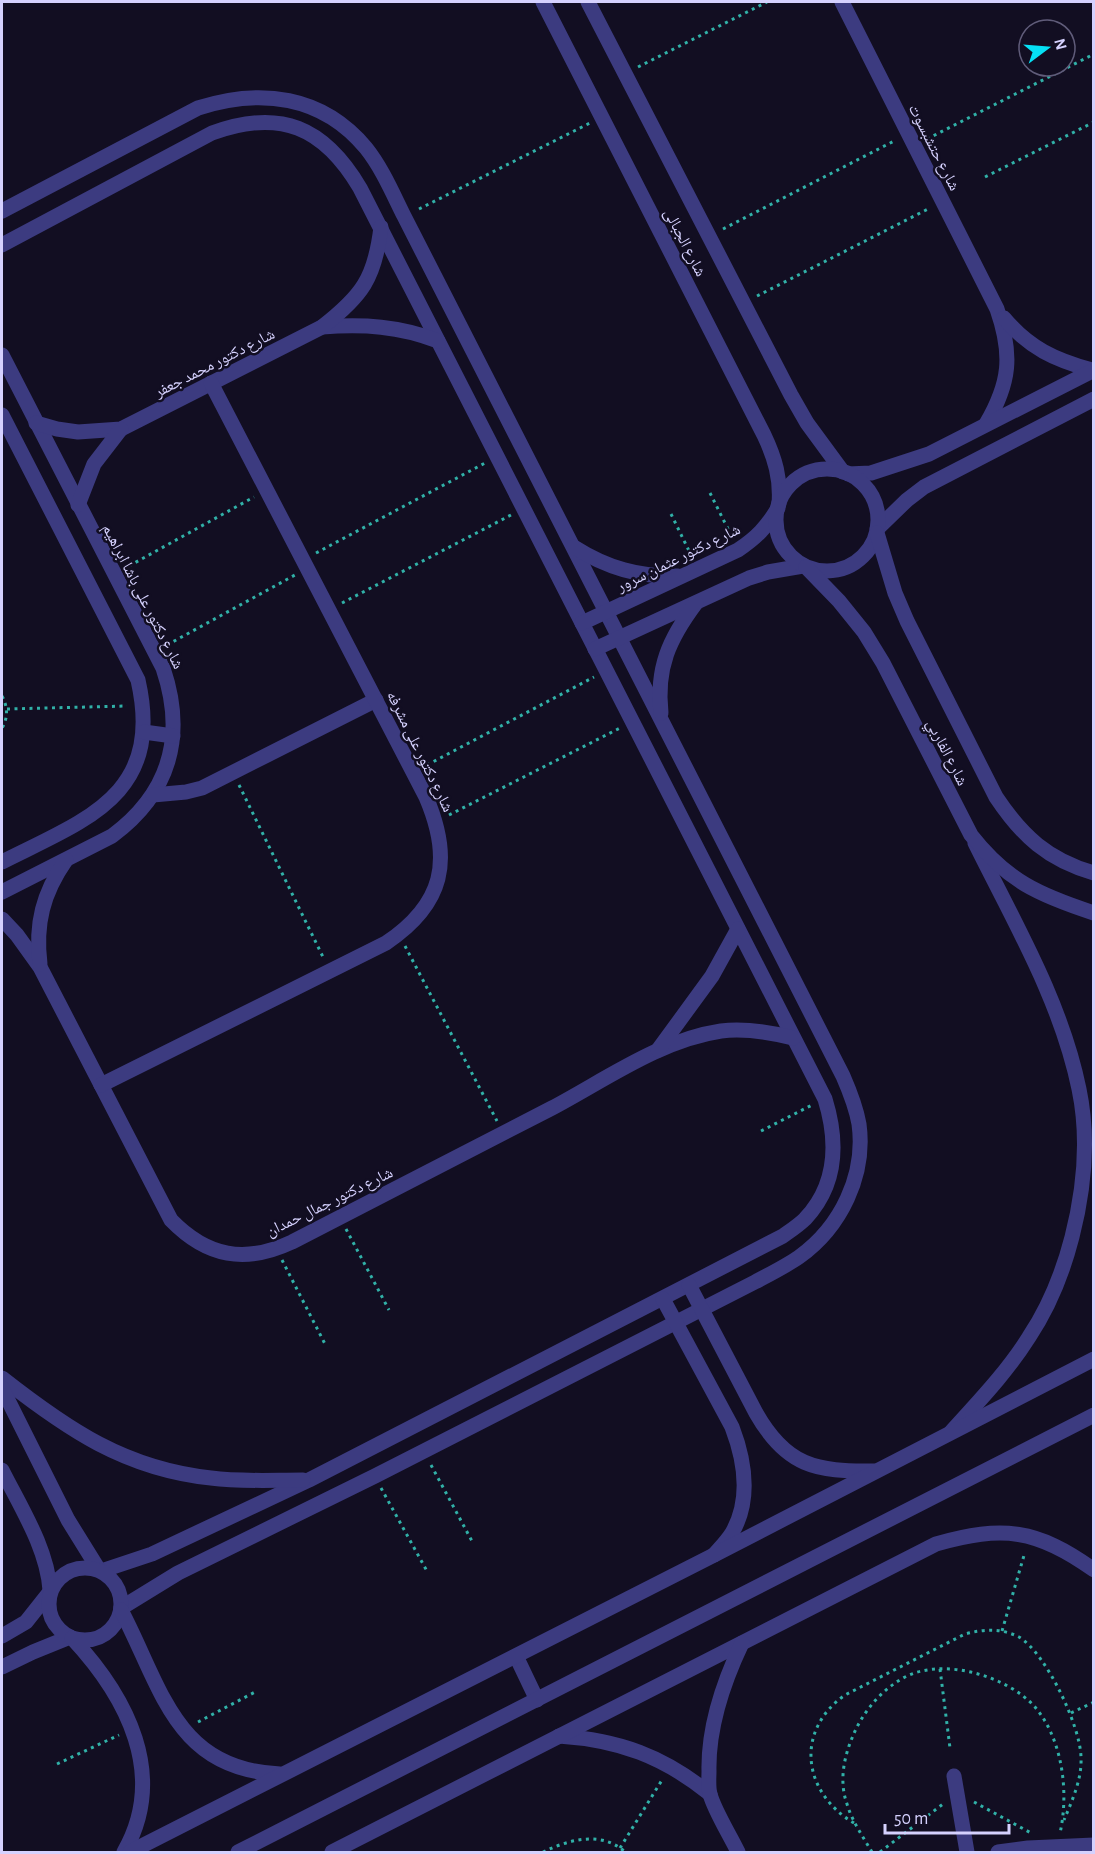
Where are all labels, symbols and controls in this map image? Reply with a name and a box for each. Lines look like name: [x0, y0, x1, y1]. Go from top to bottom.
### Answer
north arrow: [1017, 18, 1077, 78]
text: N: [1051, 37, 1070, 52]
street label: شارع حتشبسوت: [904, 102, 963, 194]
street label: شارع الجبالى: [659, 206, 709, 280]
street label: شارع دكتور محمد جعفر: [151, 326, 278, 402]
street label: شارع دكتور على باشا ابراهيم: [98, 521, 187, 672]
street label: شارع دكتور عثمان سرور: [613, 521, 744, 597]
street label: شارع دكتور على مشرفه: [382, 688, 456, 815]
street label: شارع الفاربي: [920, 717, 971, 790]
street label: شارع دكتور جمال حمدان: [263, 1164, 396, 1241]
scale bar: [885, 1797, 1010, 1835]
text: 50 m: [894, 1810, 928, 1828]

